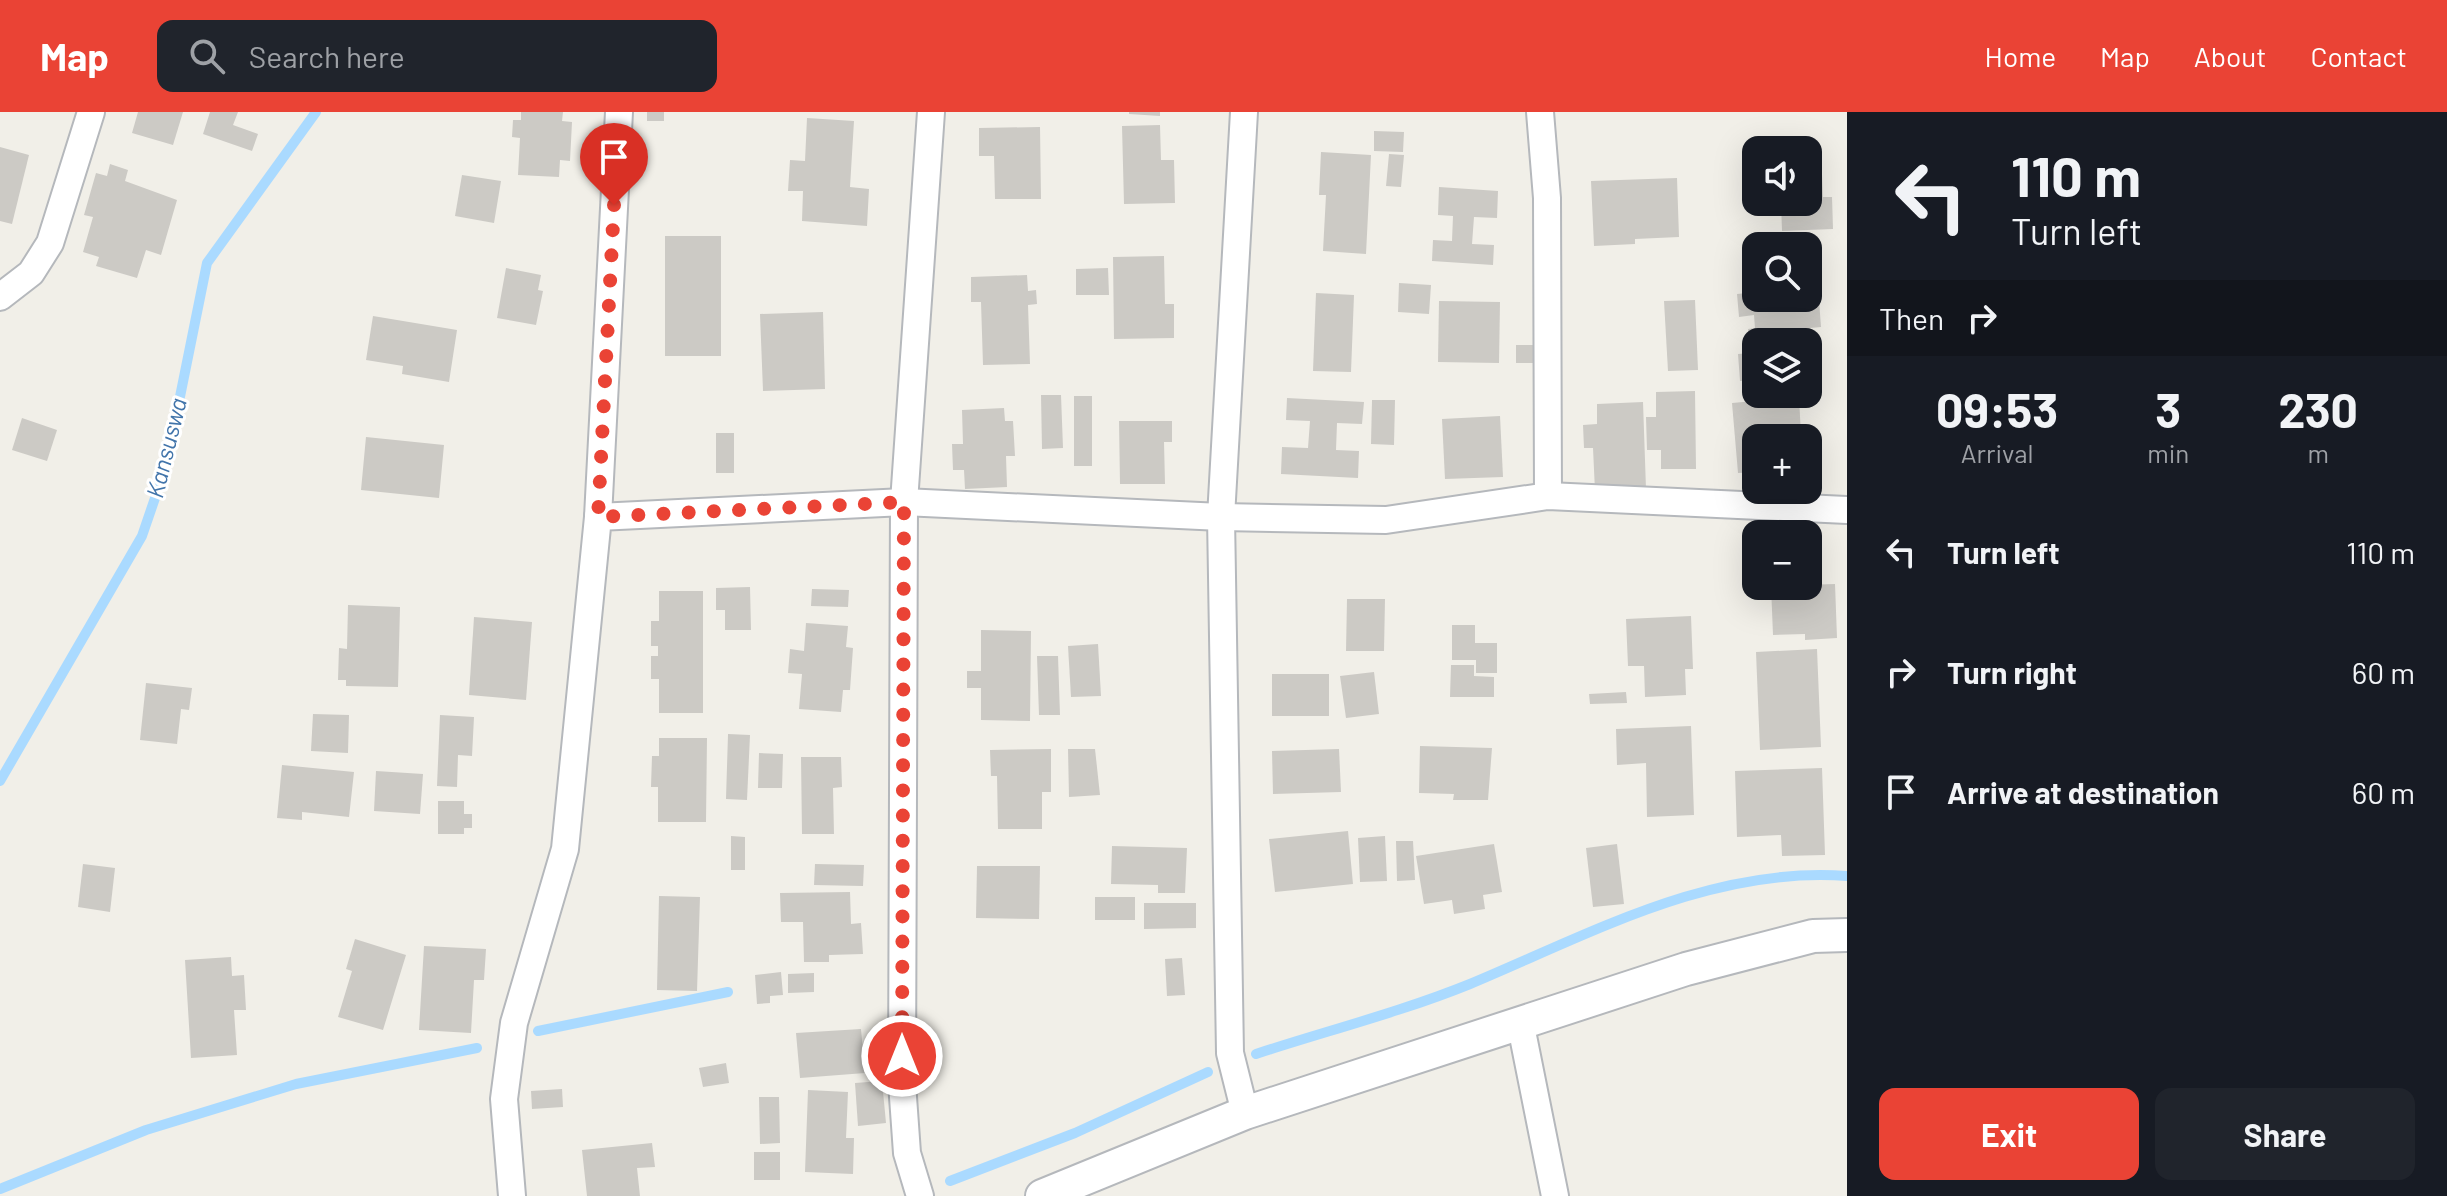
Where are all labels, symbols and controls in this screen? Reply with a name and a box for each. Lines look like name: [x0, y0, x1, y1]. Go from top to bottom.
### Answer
search box: [157, 20, 717, 92]
text: Map: [40, 33, 109, 79]
icon: search: [185, 34, 229, 78]
text: Search here: [249, 38, 405, 74]
text: Home: [1985, 39, 2056, 73]
text: Map: [2100, 39, 2150, 73]
text: About: [2194, 39, 2266, 73]
text: Contact: [2310, 39, 2407, 73]
pin: [580, 123, 648, 205]
icon: arrive: [592, 135, 636, 179]
map controls: [1742, 136, 1822, 600]
button: sound: [1742, 136, 1822, 216]
text: 110 m: [2011, 141, 2141, 208]
icon: left: [1879, 144, 1983, 248]
text: Turn left: [2011, 209, 2142, 252]
button: search: [1742, 232, 1822, 312]
icon: right: [1960, 296, 2004, 340]
text: Then: [1879, 300, 1944, 336]
button: layers: [1742, 328, 1822, 408]
text: 09:53: [1936, 380, 2058, 438]
text: 3: [2155, 380, 2181, 438]
text: 230: [2278, 380, 2358, 438]
water label: Kansuswa: [139, 395, 192, 501]
button: +: [1742, 424, 1822, 504]
text: Arrival: [1961, 437, 2033, 468]
text: min: [2147, 437, 2189, 468]
text: m: [2307, 437, 2329, 468]
button: −: [1742, 520, 1822, 600]
icon: left: [1879, 530, 1923, 574]
text: Turn left: [1947, 534, 2060, 570]
text: 110 m: [2346, 534, 2415, 570]
icon: right: [1879, 650, 1923, 694]
text: Turn right: [1947, 654, 2077, 690]
text: 60 m: [2352, 654, 2415, 690]
icon: arrive: [1879, 770, 1923, 814]
text: Arrive at destination: [1947, 774, 2219, 810]
text: 60 m: [2352, 774, 2415, 810]
position arrow: [860, 1014, 944, 1098]
button: Exit: [1879, 1088, 2139, 1180]
button: Share: [2155, 1088, 2415, 1180]

